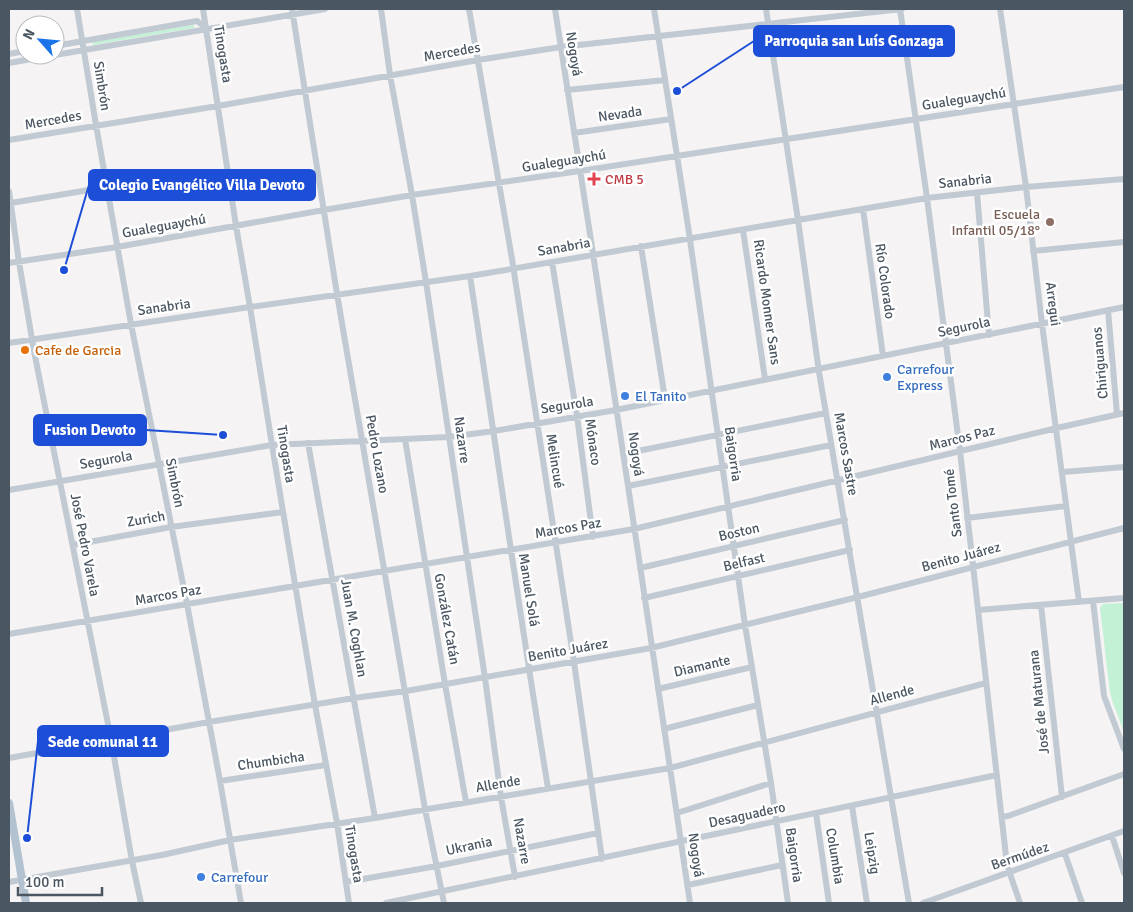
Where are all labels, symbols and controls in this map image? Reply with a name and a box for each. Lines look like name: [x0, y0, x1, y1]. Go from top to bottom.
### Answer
north arrow: [15, 15, 65, 65]
street label: Tinogasta: [210, 24, 236, 84]
text: N: [19, 26, 39, 43]
callout: Parroquia san Luís Gonzaga: [754, 26, 954, 56]
street label: Nogoyá: [562, 31, 586, 77]
text: Parroquia san Luís Gonzaga: [764, 32, 944, 50]
street label: Mercedes: [422, 39, 482, 65]
street label: Simbrón: [90, 60, 114, 112]
street label: Gualeguaychú: [921, 84, 1007, 114]
street label: Nevada: [597, 103, 643, 125]
street label: Mercedes: [23, 107, 83, 133]
street label: Gualeguaychú: [521, 146, 607, 176]
callout: Colegio Evangélico Villa Devoto: [89, 170, 315, 200]
street label: Sanabria: [938, 170, 992, 192]
place label: CMB 5: [605, 171, 644, 188]
marker: CMB 5: [587, 172, 601, 186]
text: Colegio Evangélico Villa Devoto: [99, 176, 305, 194]
place label: Escuela Infantil 05/18°: [952, 206, 1040, 239]
street label: Gualeguaychú: [121, 210, 207, 242]
marker: Escuela Infantil 05/18°: [1044, 216, 1056, 228]
street label: Sanabria: [536, 234, 592, 260]
street label: Ricardo Monner Sans: [750, 238, 784, 366]
street label: Río Colorado: [871, 242, 899, 320]
street label: Arregui: [1042, 281, 1064, 327]
street label: Sanabria: [136, 295, 192, 319]
street label: Segurola: [936, 313, 992, 341]
street label: Chiriguanos: [1088, 326, 1112, 400]
place label: Cafe de Garcia: [35, 342, 121, 359]
marker: Cafe de Garcia: [19, 344, 31, 356]
place label: Carrefour Express: [897, 361, 955, 394]
marker: Carrefour Express: [881, 371, 893, 383]
place label: El Tanito: [635, 388, 687, 405]
marker: El Tanito: [619, 390, 631, 402]
street label: Segurola: [539, 392, 595, 418]
street label: Marcos Sastre: [830, 411, 862, 497]
street label: Pedro Lozano: [362, 413, 392, 495]
callout: Fusion Devoto: [34, 415, 146, 445]
street label: Nazarre: [450, 416, 474, 464]
street label: Mónaco: [581, 418, 605, 466]
text: Fusion Devoto: [44, 421, 136, 439]
street label: Marcos Paz: [927, 422, 997, 454]
street label: Tinogasta: [273, 424, 299, 484]
street label: Baigorria: [721, 425, 745, 483]
street label: Nogoyá: [624, 431, 648, 477]
street label: Melincué: [542, 432, 568, 490]
street label: Segurola: [78, 447, 134, 473]
street label: Simbrón: [162, 457, 188, 509]
street label: Santo Tomé: [940, 468, 966, 538]
street label: José Pedro Varela: [67, 492, 103, 598]
street label: Zurich: [126, 507, 166, 531]
street label: Marcos Paz: [533, 514, 603, 542]
street label: Boston: [717, 519, 761, 545]
street label: Benito Juárez: [920, 538, 1002, 576]
street label: Belfast: [721, 549, 767, 575]
street label: Manuel Solá: [515, 552, 543, 628]
street label: González Catán: [431, 572, 463, 666]
street label: Juan M. Coghlan: [337, 578, 371, 678]
street label: Marcos Paz: [133, 581, 203, 609]
street label: Benito Juárez: [527, 635, 609, 665]
street label: José de Maturana: [1025, 649, 1053, 755]
street label: Diamante: [672, 651, 732, 681]
street label: Allende: [868, 681, 916, 709]
callout: Sede comunal 11: [38, 726, 168, 756]
text: Sede comunal 11: [48, 733, 158, 751]
street label: Chumbicha: [236, 748, 306, 774]
street label: Allende: [474, 772, 522, 796]
street label: Desaguadero: [707, 799, 787, 831]
street label: Nazarre: [510, 816, 534, 866]
street label: Tinogasta: [341, 824, 367, 884]
street label: Baigorria: [782, 826, 806, 884]
street label: Columbia: [822, 827, 848, 885]
street label: Leipzig: [860, 831, 884, 875]
street label: Nogoyá: [684, 832, 708, 878]
street label: Ukrania: [444, 833, 494, 859]
street label: Bermúdez: [989, 838, 1051, 874]
scale bar: [18, 864, 101, 896]
place label: Carrefour: [211, 869, 269, 886]
marker: Carrefour: [195, 871, 207, 883]
text: 100 m: [25, 873, 65, 891]

